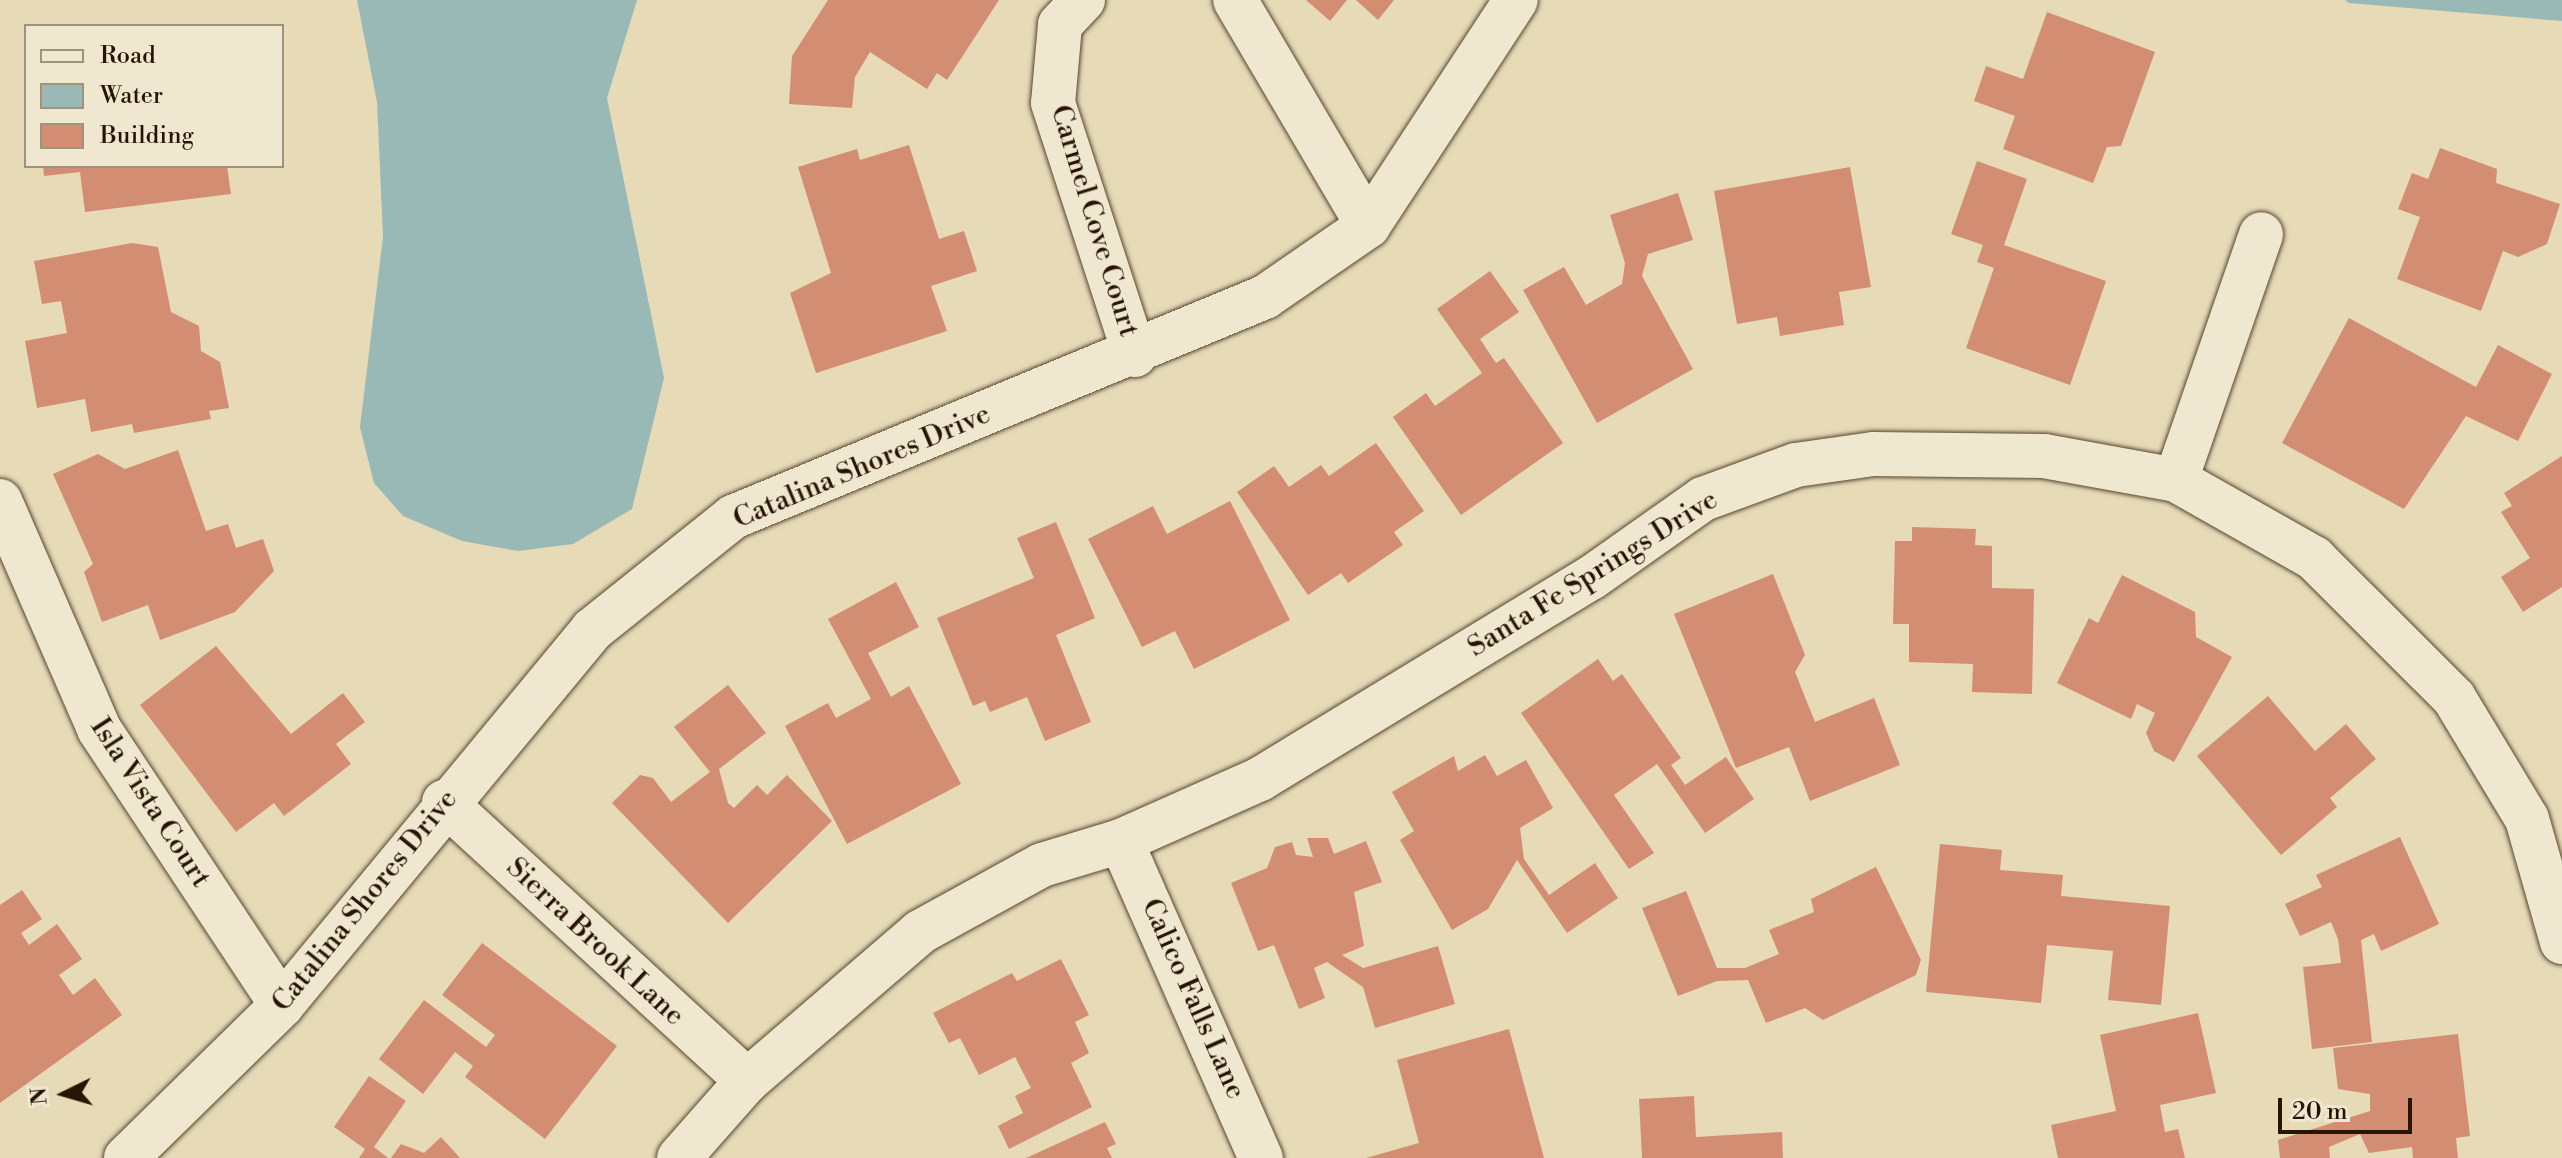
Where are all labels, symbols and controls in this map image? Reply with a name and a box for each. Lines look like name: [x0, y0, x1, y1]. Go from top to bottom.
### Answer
legend: [24, 24, 284, 168]
text: Road: [100, 41, 156, 71]
text: Water: [100, 81, 163, 111]
street label: Carmel Cove Court: [1043, 101, 1145, 341]
text: Building: [100, 121, 194, 151]
street label: Catalina Shores Drive: [728, 398, 996, 536]
street label: Santa Fe Springs Drive: [1462, 483, 1724, 665]
street label: Isla Vista Court: [83, 712, 217, 894]
street label: Catalina Shores Drive: [265, 783, 465, 1019]
street label: Sierra Brook Lane: [499, 851, 691, 1033]
street label: Calico Falls Lane: [1134, 894, 1252, 1104]
north arrow: [24, 1054, 104, 1134]
scale bar: [2282, 1082, 2416, 1132]
text: N: [25, 1086, 54, 1106]
text: 20 m: [2292, 1097, 2348, 1127]

